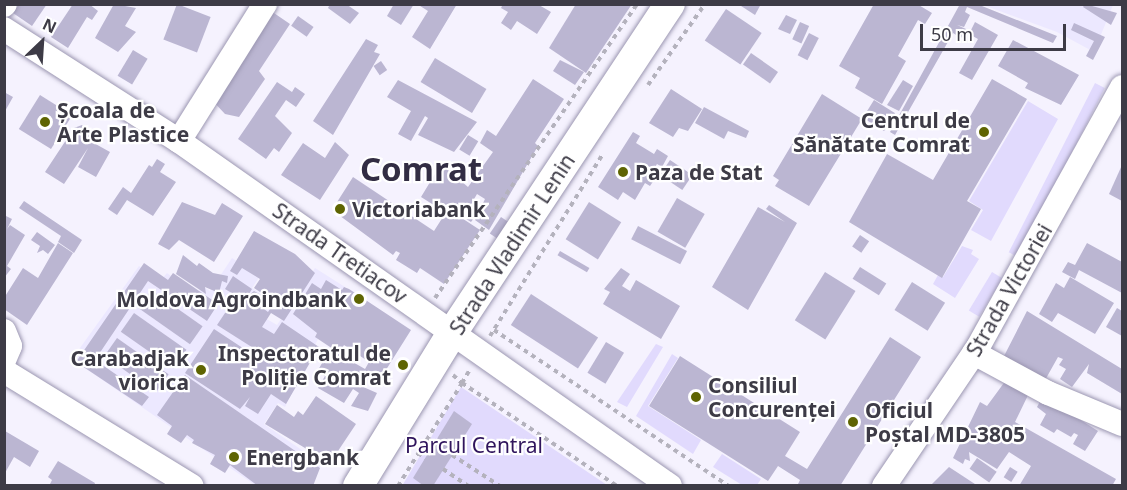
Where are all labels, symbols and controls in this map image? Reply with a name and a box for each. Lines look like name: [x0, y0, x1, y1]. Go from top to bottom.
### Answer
north arrow: [12, 12, 72, 72]
scale bar: [923, 12, 1068, 50]
text: N: [39, 13, 60, 38]
text: 50 m: [931, 22, 973, 46]
place label: Școala de Arte Plastice: [57, 97, 189, 147]
place label: Centrul de Sănătate Comrat: [793, 107, 970, 157]
marker: Școala de Arte Plastice: [38, 115, 52, 129]
marker: Centrul de Sănătate Comrat: [975, 123, 993, 141]
district label: Comrat: [360, 149, 482, 189]
street label: Strada Vladimir Lenin: [444, 149, 580, 339]
place label: Paza de Stat: [635, 159, 763, 185]
marker: Paza de Stat: [616, 165, 630, 179]
place label: Victoriabank: [352, 196, 486, 222]
street label: Strada Tretiacov: [268, 197, 412, 309]
marker: Victoriabank: [333, 202, 347, 216]
street label: Strada Victoriei: [961, 219, 1057, 361]
place label: Moldova Agroindbank: [116, 286, 347, 312]
marker: Moldova Agroindbank: [352, 292, 366, 306]
place label: Inspectoratul de Poliție Comrat: [218, 340, 391, 390]
place label: Carabadjak viorica: [70, 345, 189, 395]
marker: Inspectoratul de Poliție Comrat: [396, 358, 410, 372]
marker: Carabadjak viorica: [194, 363, 208, 377]
place label: Consiliul Concurenței: [708, 372, 836, 422]
marker: Consiliul Concurenței: [689, 390, 703, 404]
place label: Oficiul Poștal MD-3805: [865, 397, 1025, 447]
marker: Oficiul Poștal MD-3805: [846, 415, 860, 429]
park label: Parcul Central: [405, 432, 543, 458]
place label: Energbank: [246, 444, 359, 470]
marker: Energbank: [227, 450, 241, 464]

